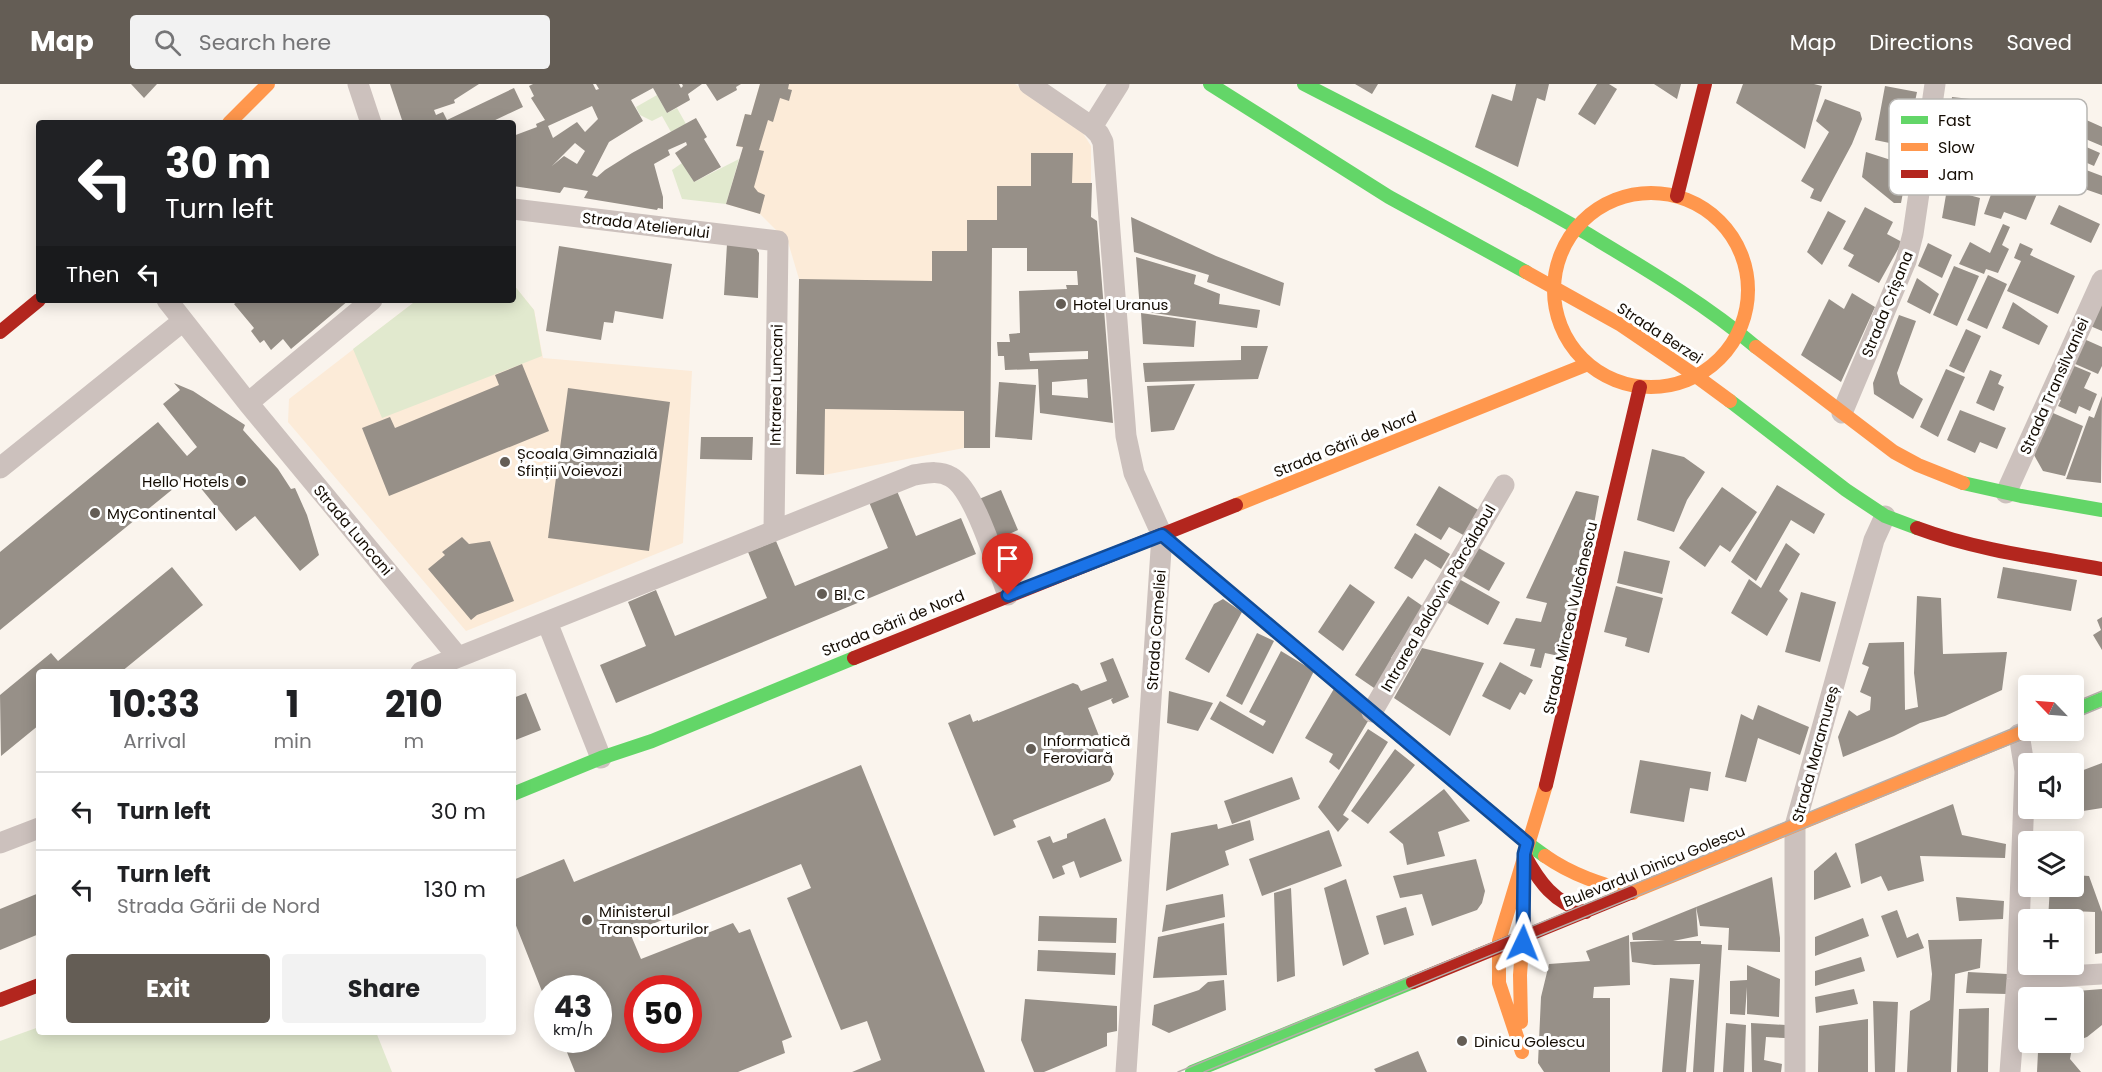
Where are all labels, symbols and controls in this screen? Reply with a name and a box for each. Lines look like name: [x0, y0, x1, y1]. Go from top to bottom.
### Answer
search box: [130, 15, 550, 69]
text: Map: [30, 22, 94, 61]
icon: search: [151, 26, 184, 59]
text: Search here: [199, 27, 331, 58]
text: Map: [1790, 28, 1836, 57]
text: Directions: [1869, 28, 1973, 57]
text: Saved: [2006, 28, 2072, 57]
legend: [1889, 99, 2087, 195]
text: Fast: [1938, 109, 1971, 132]
text: 30 m: [165, 134, 271, 193]
text: Slow: [1938, 136, 1975, 159]
icon: left: [66, 144, 144, 222]
text: Jam: [1938, 163, 1974, 186]
text: Turn left: [165, 190, 274, 227]
street label: Strada Atelierului: [581, 207, 711, 243]
street label: Strada Crișana: [1856, 248, 1918, 360]
icon: left: [132, 258, 165, 291]
text: Then: [66, 259, 120, 290]
place label: Hotel Uranus: [1073, 294, 1168, 315]
marker: Hotel Uranus: [1054, 297, 1068, 311]
street label: Strada Berzei: [1613, 297, 1707, 369]
street label: Strada Transilvaniei: [2014, 314, 2094, 458]
street label: Intrarea Luncani: [764, 324, 788, 446]
street label: Strada Gării de Nord: [1270, 406, 1420, 482]
place label: Școala Gimnazială Sfinții Voievozi: [517, 443, 658, 481]
marker: Școala Gimnazială Sfinții Voievozi: [498, 455, 512, 469]
place label: Hello Hotels: [142, 471, 229, 492]
marker: Hello Hotels: [234, 474, 248, 488]
street label: Strada Luncani: [309, 480, 397, 580]
street label: Intrarea Baldovin Pârcălabul: [1376, 501, 1500, 695]
place label: MyContinental: [107, 503, 216, 524]
marker: MyContinental: [88, 506, 102, 520]
street label: Strada Mircea Vulcănescu: [1538, 520, 1602, 716]
pin: [982, 533, 1033, 595]
icon: arrive: [991, 542, 1024, 575]
street label: Strada Cameliei: [1141, 569, 1171, 691]
place label: Bl. C: [834, 584, 866, 605]
street label: Strada Gării de Nord: [818, 585, 968, 661]
marker: Bl. C: [815, 587, 829, 601]
north arrow: [2018, 675, 2084, 741]
map controls: [2018, 675, 2084, 1053]
text: 10:33: [109, 679, 200, 730]
text: 1: [286, 679, 299, 730]
text: 210: [385, 679, 443, 730]
street label: Strada Maramureș: [1787, 683, 1843, 825]
text: Arrival: [123, 727, 186, 755]
text: min: [273, 727, 312, 755]
text: m: [404, 727, 424, 755]
place label: Informatică Feroviară: [1043, 730, 1130, 768]
marker: Informatică Feroviară: [1024, 742, 1038, 756]
button: sound: [2018, 753, 2084, 819]
icon: left: [66, 795, 99, 828]
text: Turn left: [117, 796, 211, 827]
text: 30 m: [431, 796, 486, 827]
street label: Bulevardul Dinicu Golescu: [1560, 820, 1748, 912]
button: layers: [2018, 831, 2084, 897]
text: Turn left: [117, 859, 211, 890]
icon: left: [66, 873, 99, 906]
text: 130 m: [424, 874, 486, 905]
text: Strada Gării de Nord: [117, 892, 320, 920]
place label: Ministerul Transporturilor: [599, 901, 709, 939]
button: +: [2018, 909, 2084, 975]
position arrow: [1491, 911, 1555, 975]
marker: Ministerul Transporturilor: [580, 913, 594, 927]
button: Exit: [66, 954, 270, 1023]
button: Share: [282, 954, 486, 1023]
speed limit sign: 50: [624, 975, 702, 1053]
text: 43: [554, 985, 592, 1028]
button: −: [2018, 987, 2084, 1053]
text: km/h: [553, 1019, 593, 1040]
place label: Dinicu Golescu: [1474, 1031, 1585, 1052]
marker: Dinicu Golescu: [1455, 1034, 1469, 1048]

